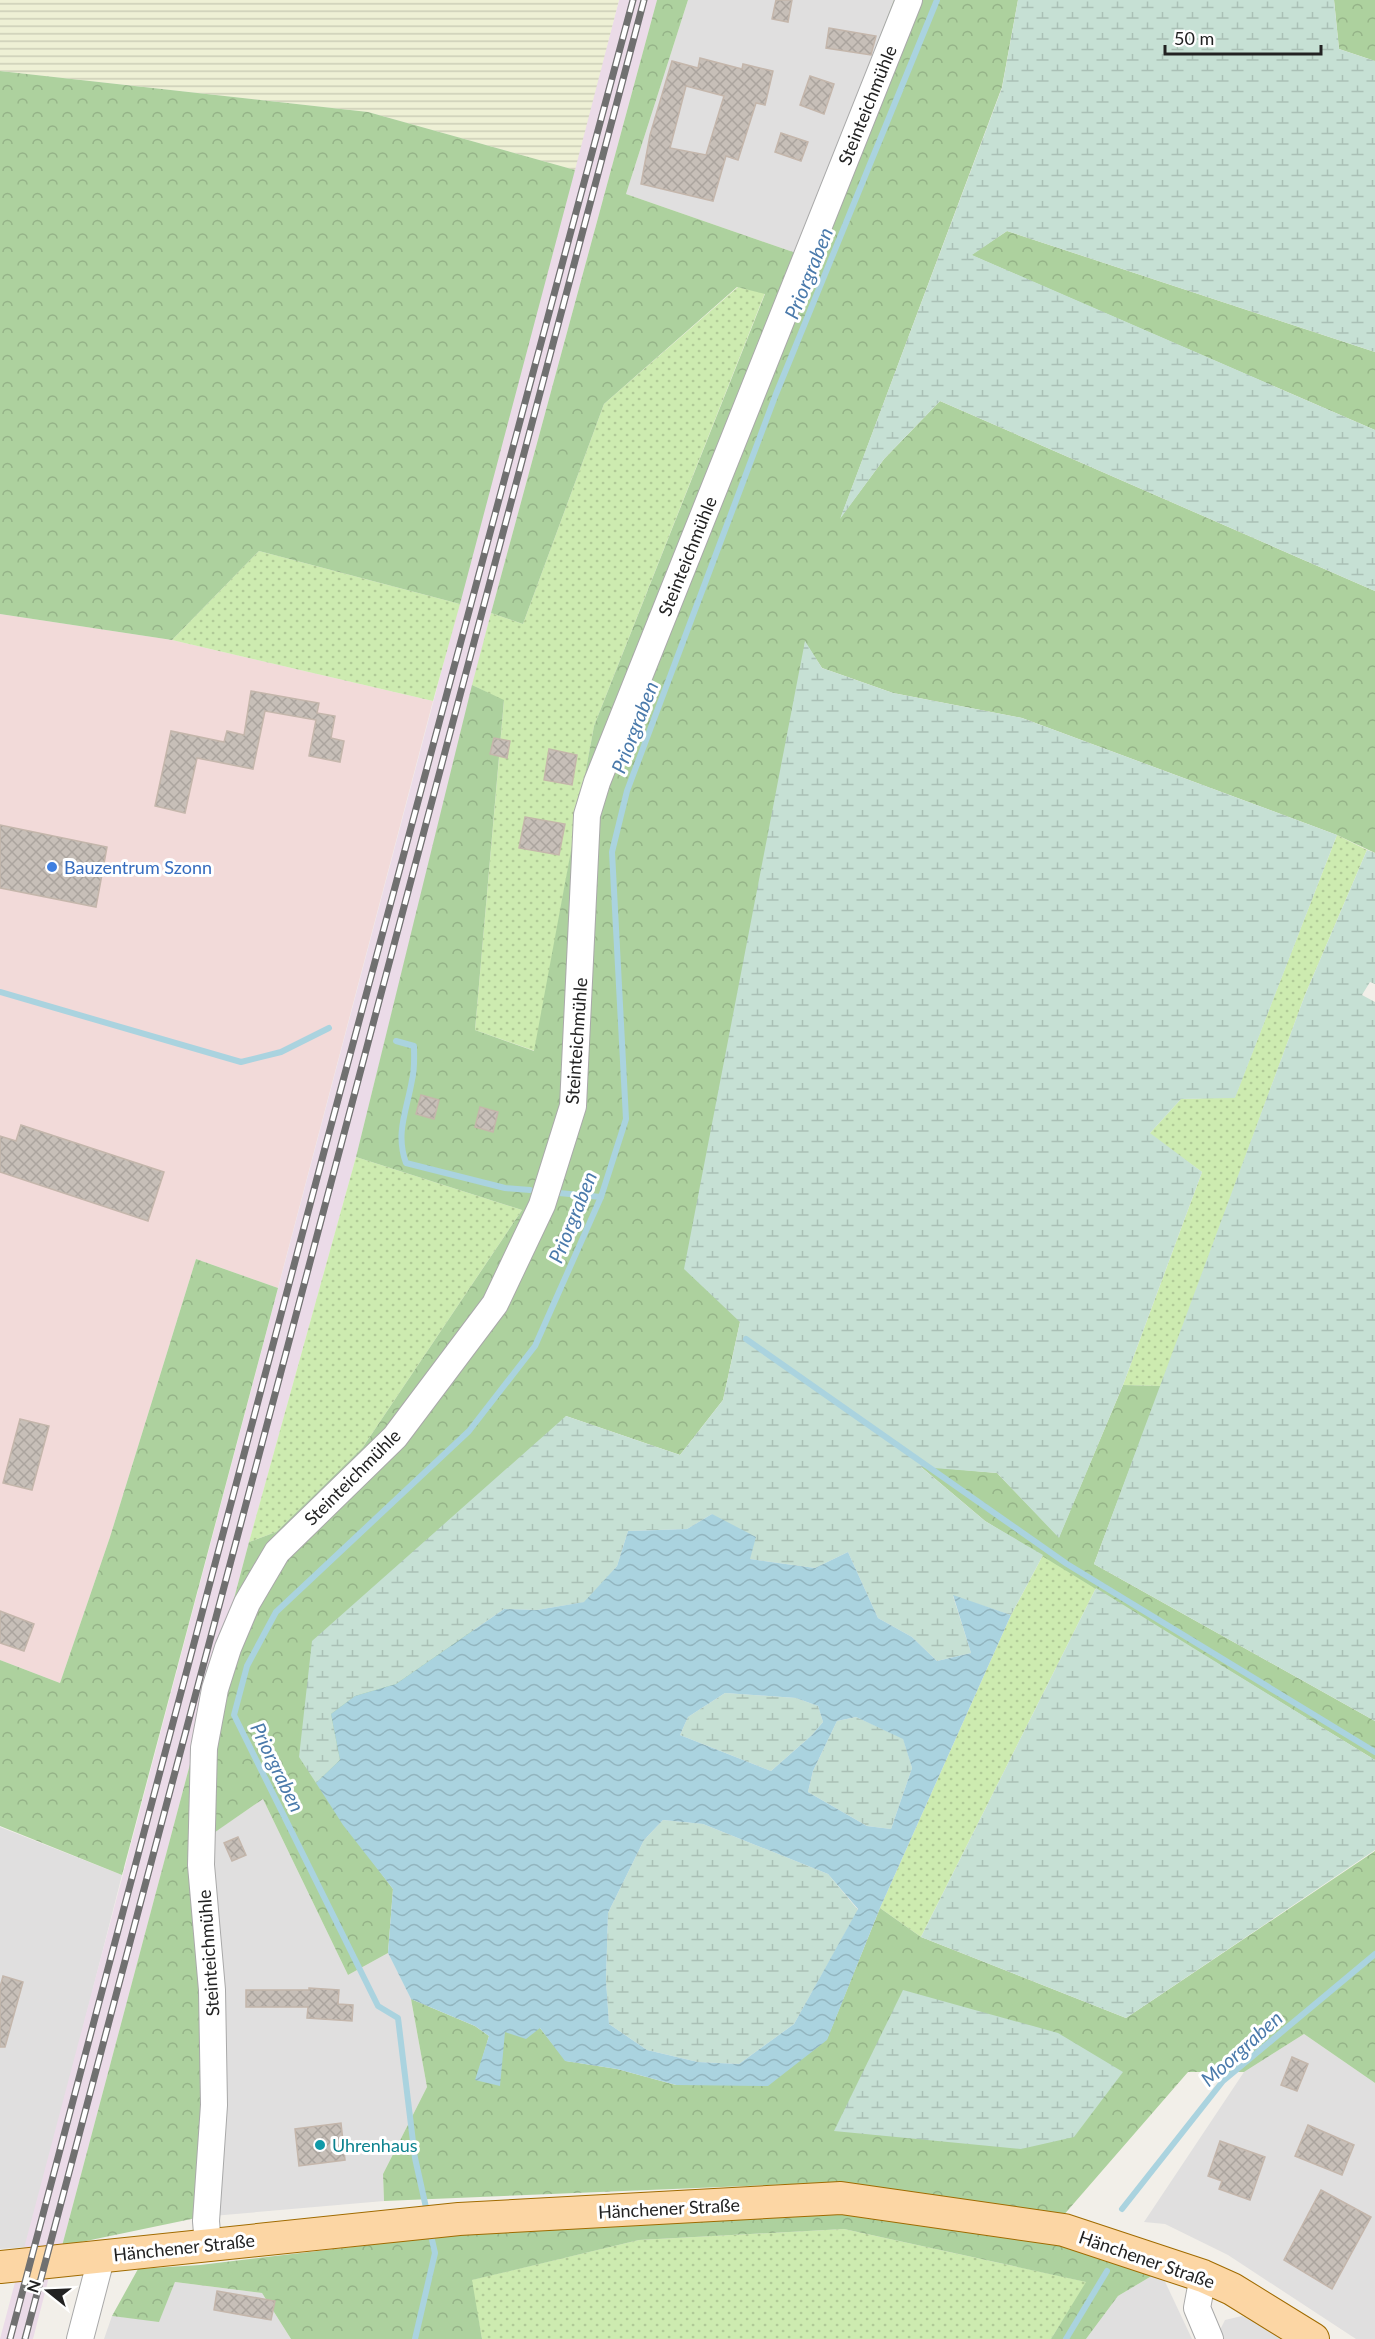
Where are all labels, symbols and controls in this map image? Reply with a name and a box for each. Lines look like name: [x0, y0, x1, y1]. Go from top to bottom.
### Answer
scale bar: [1165, 18, 1321, 56]
text: 50 m: [1174, 27, 1214, 49]
street label: Steinteichmühle: [833, 42, 901, 168]
water label: Priorgraben: [779, 224, 837, 322]
street label: Steinteichmühle: [653, 493, 721, 619]
water label: Priorgraben: [605, 678, 663, 776]
place label: Bauzentrum Szonn: [64, 856, 212, 878]
marker: Bauzentrum Szonn: [45, 860, 59, 874]
street label: Steinteichmühle: [561, 977, 591, 1105]
water label: Priorgraben: [543, 1168, 601, 1266]
street label: Steinteichmühle: [299, 1424, 405, 1530]
water label: Priorgraben: [246, 1718, 310, 1816]
street label: Steinteichmühle: [193, 1889, 223, 2017]
water label: Moorgraben: [1195, 2005, 1287, 2091]
place label: Uhrenhaus: [332, 2134, 418, 2156]
marker: Uhrenhaus: [313, 2138, 327, 2152]
street label: Hänchener Straße: [597, 2193, 741, 2223]
street label: Hänchener Straße: [1076, 2225, 1218, 2293]
street label: Hänchener Straße: [112, 2229, 256, 2265]
north arrow: [18, 2261, 78, 2321]
text: N: [22, 2277, 44, 2295]

